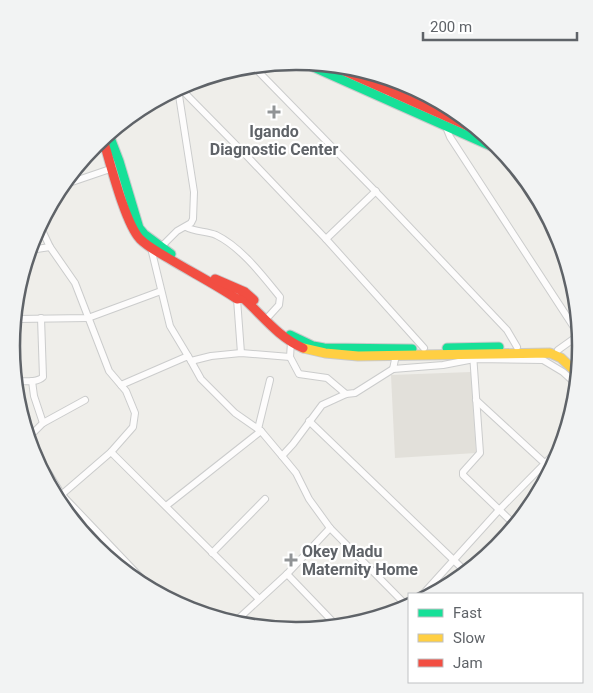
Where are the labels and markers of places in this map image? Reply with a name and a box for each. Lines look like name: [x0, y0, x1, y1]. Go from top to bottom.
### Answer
marker: Igando Diagnostic Center: [267, 105, 281, 119]
place label: Igando Diagnostic Center: [210, 122, 338, 159]
place label: Okey Madu Maternity Home: [302, 542, 418, 579]
marker: Okey Madu Maternity Home: [284, 553, 298, 567]

